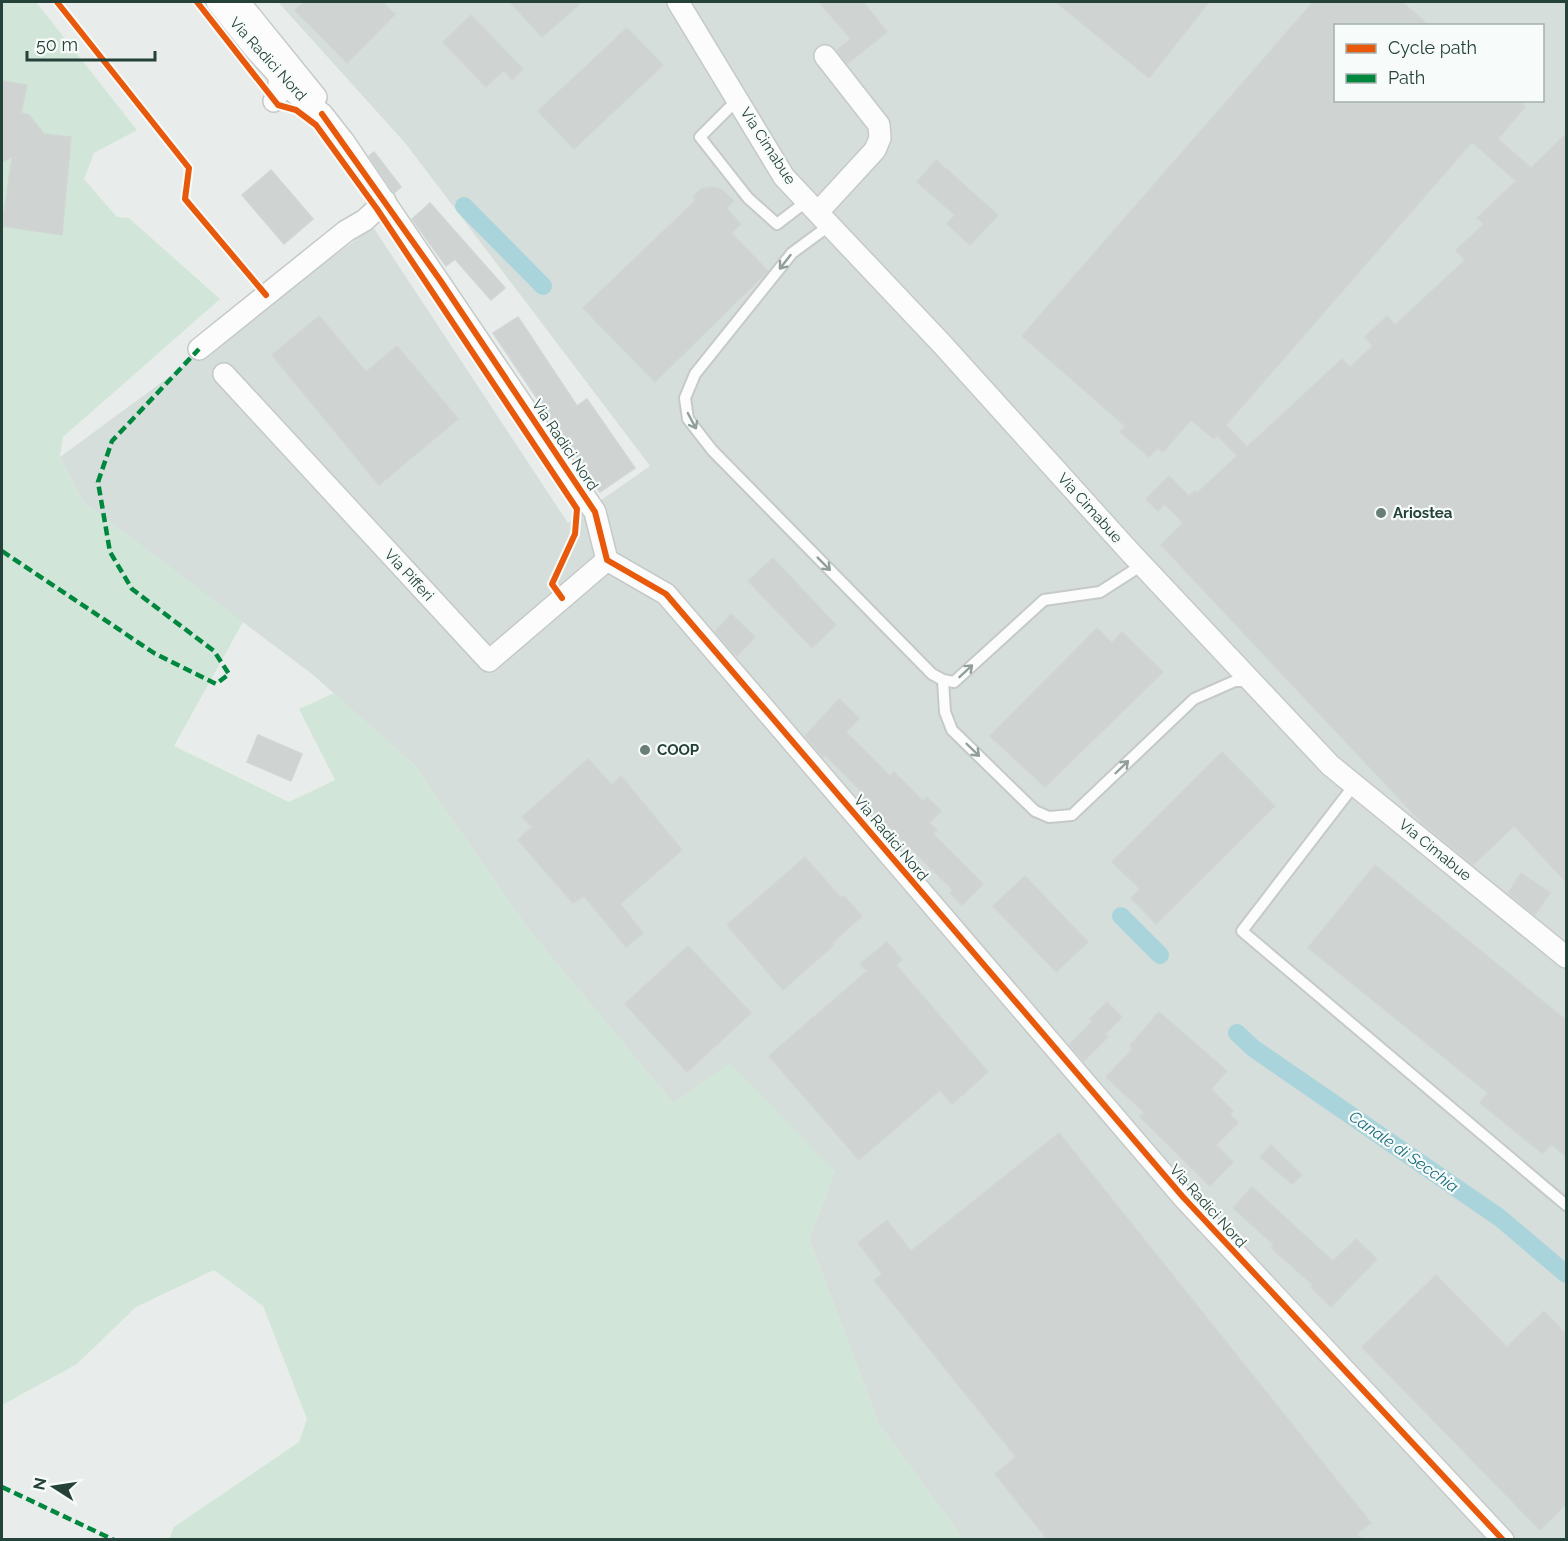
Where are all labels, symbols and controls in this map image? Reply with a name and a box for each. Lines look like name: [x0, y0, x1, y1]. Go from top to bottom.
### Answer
street label: Via Radici Nord: [226, 14, 310, 104]
scale bar: [27, 24, 154, 62]
legend: [1334, 24, 1544, 102]
text: 50 m: [36, 34, 78, 55]
text: Cycle path: [1388, 37, 1477, 58]
text: Path: [1388, 67, 1425, 88]
street label: Via Cimabue: [737, 104, 800, 188]
one-way arrow: [778, 253, 791, 269]
street label: Via Radici Nord: [528, 396, 602, 494]
one-way arrow: [686, 412, 698, 429]
street label: Via Cimabue: [1054, 469, 1126, 547]
place label: Ariostea: [1393, 504, 1453, 522]
marker: Ariostea: [1374, 506, 1388, 520]
street label: Via Pifferi: [381, 545, 437, 605]
one-way arrow: [816, 556, 831, 571]
one-way arrow: [959, 664, 974, 678]
place label: COOP: [657, 741, 700, 759]
marker: COOP: [638, 743, 652, 757]
one-way arrow: [965, 743, 980, 757]
one-way arrow: [1115, 760, 1130, 774]
street label: Via Radici Nord: [850, 792, 932, 884]
street label: Via Cimabue: [1395, 815, 1475, 885]
water label: Canale di Secchia: [1345, 1107, 1462, 1196]
street label: Via Radici Nord: [1166, 1161, 1250, 1251]
north arrow: [24, 1457, 84, 1517]
text: N: [29, 1476, 50, 1492]

